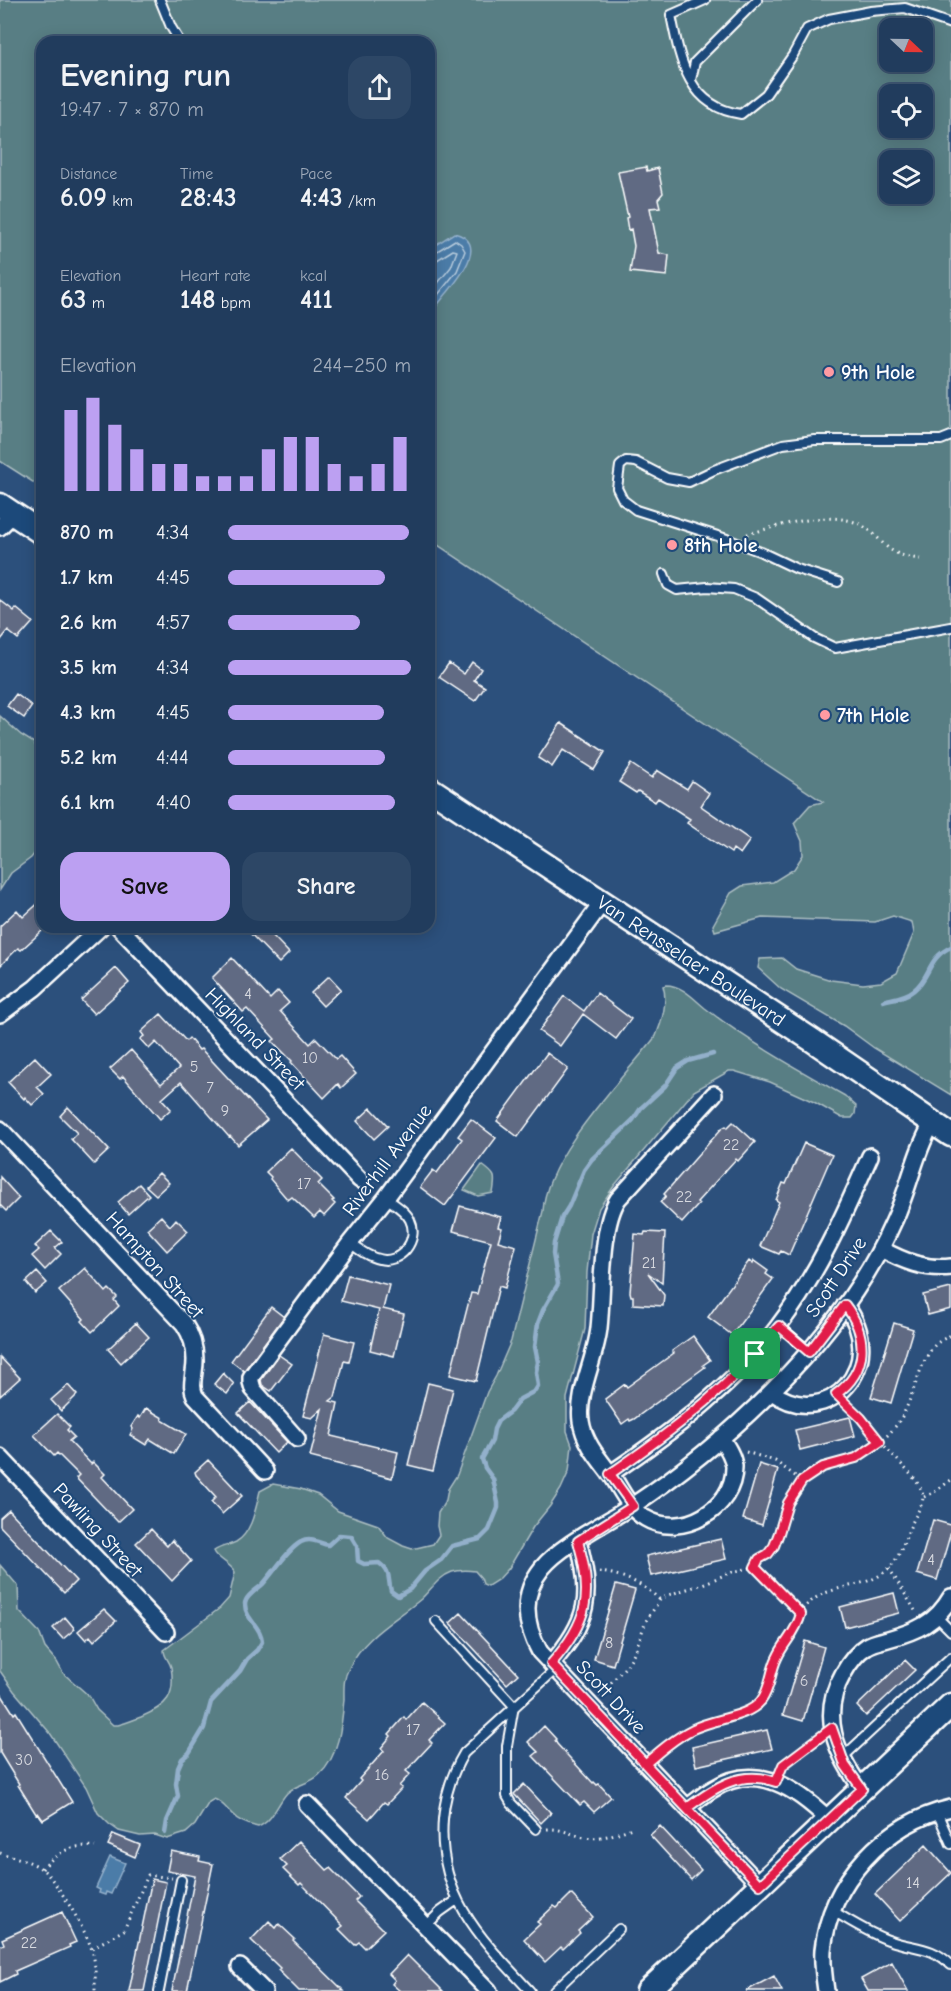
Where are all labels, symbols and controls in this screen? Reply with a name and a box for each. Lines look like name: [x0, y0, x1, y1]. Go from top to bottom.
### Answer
north arrow: [879, 18, 933, 72]
map controls: [879, 18, 933, 204]
text: Evening run: [60, 56, 231, 94]
button: share: [348, 56, 411, 119]
button: locate: [879, 84, 933, 138]
text: 19:47 · 7 × 870 m: [60, 98, 204, 121]
button: layers: [879, 150, 933, 204]
text: Distance: [60, 165, 117, 183]
text: Time: [180, 165, 213, 183]
text: Pace: [300, 165, 332, 183]
text: 6.09: [60, 183, 107, 213]
text: 28:43: [180, 183, 237, 213]
text: 4:43: [300, 183, 343, 213]
text: km: [107, 192, 133, 210]
text: /km: [343, 192, 376, 210]
text: Elevation: [60, 267, 121, 285]
text: Heart rate: [180, 267, 251, 285]
text: kcal: [300, 267, 327, 285]
text: 63: [60, 285, 86, 315]
text: 148: [180, 285, 215, 315]
text: 411: [300, 285, 333, 315]
text: m: [86, 294, 105, 312]
text: bpm: [215, 294, 251, 312]
text: Elevation: [60, 354, 137, 377]
text: 244–250 m: [313, 354, 411, 377]
place label: 9th Hole: [841, 361, 915, 384]
marker: 9th Hole: [822, 365, 836, 379]
text: 870 m: [60, 521, 114, 544]
text: 4:34: [156, 521, 189, 544]
place label: 8th Hole: [684, 534, 758, 557]
marker: 8th Hole: [665, 538, 679, 552]
text: 1.7 km: [60, 566, 113, 589]
text: 4:45: [156, 566, 190, 589]
text: 2.6 km: [60, 611, 117, 634]
text: 4:57: [156, 611, 190, 634]
text: 3.5 km: [60, 656, 117, 679]
text: 4:34: [156, 656, 189, 679]
text: 4.3 km: [60, 701, 116, 724]
text: 4:45: [156, 701, 190, 724]
place label: 7th Hole: [837, 704, 910, 727]
marker: 7th Hole: [818, 708, 832, 722]
text: 5.2 km: [60, 746, 117, 769]
text: 4:44: [156, 746, 189, 769]
text: 6.1 km: [60, 791, 115, 814]
text: 4:40: [156, 791, 191, 814]
button: Save: [60, 852, 230, 921]
button: Share: [242, 852, 411, 921]
street label: Van Rensselaer Boulevard: [593, 890, 790, 1031]
street label: Highland Street: [200, 983, 311, 1096]
house number: 4: [244, 985, 252, 1003]
house number: 10: [302, 1049, 318, 1067]
house number: 5: [190, 1058, 198, 1076]
house number: 7: [206, 1079, 214, 1097]
street label: Riverhill Avenue: [337, 1100, 437, 1220]
house number: 9: [221, 1102, 229, 1120]
house number: 22: [723, 1136, 739, 1154]
house number: 17: [297, 1175, 311, 1193]
house number: 22: [676, 1188, 692, 1206]
street label: Hampton Street: [101, 1207, 210, 1324]
street label: Scott Drive: [801, 1232, 871, 1322]
house number: 21: [642, 1254, 656, 1272]
pin: [729, 1328, 780, 1379]
icon: arrive: [738, 1337, 771, 1370]
street label: Pawling Street: [49, 1478, 148, 1583]
house number: 4: [927, 1551, 935, 1569]
house number: 8: [605, 1634, 613, 1652]
street label: Scott Drive: [571, 1655, 651, 1739]
house number: 6: [800, 1672, 808, 1690]
house number: 17: [406, 1721, 420, 1739]
house number: 30: [15, 1751, 33, 1769]
house number: 16: [374, 1766, 390, 1784]
house number: 14: [906, 1874, 920, 1892]
house number: 22: [21, 1934, 37, 1952]

